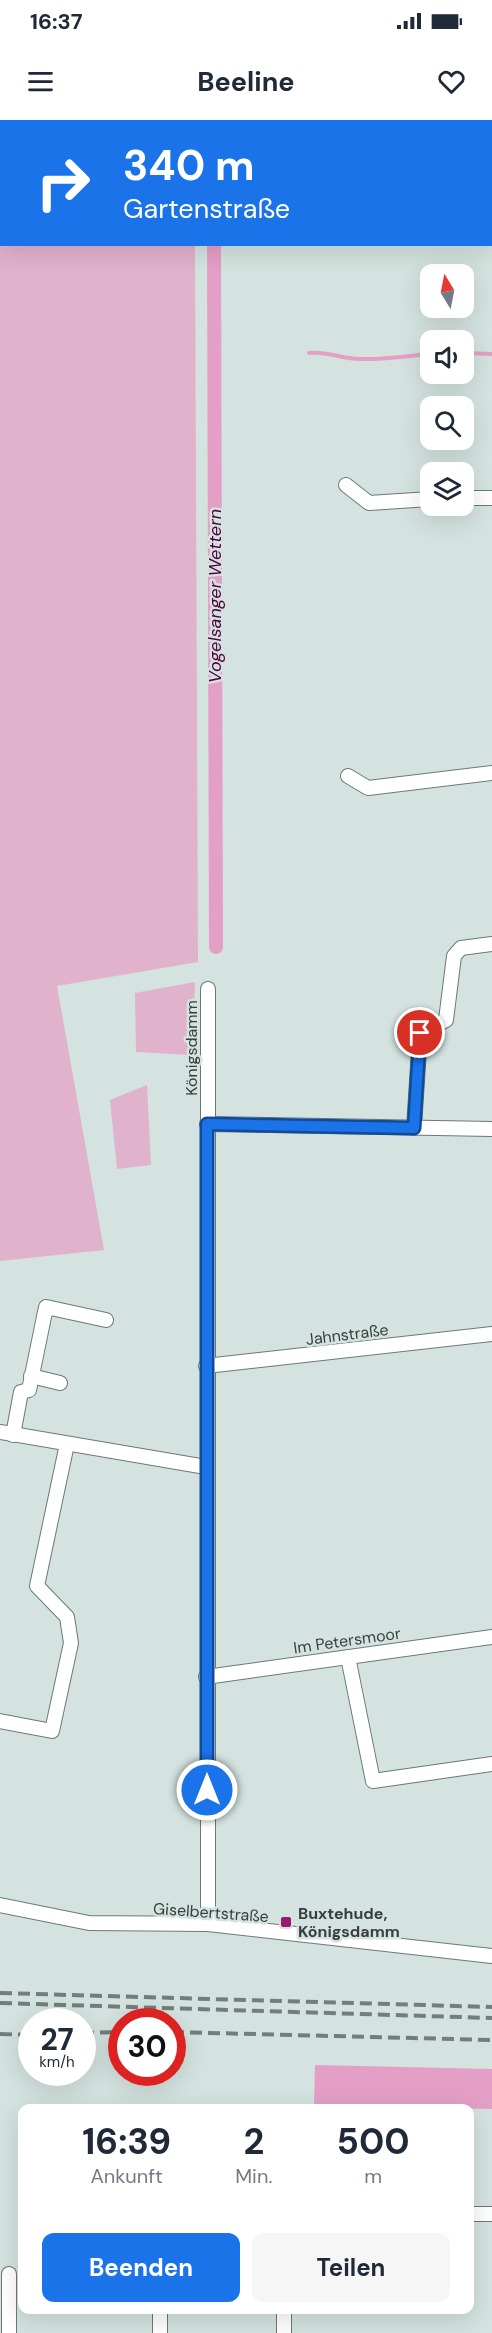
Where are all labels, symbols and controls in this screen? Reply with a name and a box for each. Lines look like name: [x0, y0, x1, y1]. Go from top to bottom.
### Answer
text: 16:37: [30, 7, 82, 36]
text: Beeline: [197, 64, 295, 99]
icon: menu: [24, 65, 57, 98]
icon: heart: [435, 65, 468, 98]
text: 340 m: [123, 138, 255, 193]
icon: right: [24, 144, 102, 222]
text: Gartenstraße: [123, 191, 290, 226]
north arrow: [420, 264, 474, 318]
map controls: [420, 264, 474, 516]
button: sound: [420, 330, 474, 384]
button: search: [420, 396, 474, 450]
button: layers: [420, 462, 474, 516]
water label: Vogelsanger Wettern: [203, 509, 227, 683]
street label: Königsdamm: [181, 1000, 202, 1096]
pin: [394, 1007, 445, 1058]
icon: arrive: [403, 1016, 436, 1049]
street label: Jahnstraße: [305, 1319, 390, 1350]
street label: Im Petersmoor: [292, 1623, 402, 1658]
position arrow: [175, 1758, 239, 1822]
street label: Giselbertstraße: [152, 1898, 270, 1927]
place label: Buxtehude, Königsdamm: [298, 1903, 400, 1942]
marker: Buxtehude, Königsdamm: [279, 1915, 293, 1929]
speed limit sign: 30: [108, 2008, 186, 2086]
text: 27: [40, 2020, 74, 2059]
text: km/h: [39, 2052, 75, 2072]
text: 16:39: [82, 2118, 171, 2165]
text: 2: [243, 2118, 264, 2165]
text: 500: [337, 2118, 410, 2165]
text: Ankunft: [90, 2163, 163, 2189]
text: Min.: [235, 2163, 272, 2189]
text: m: [364, 2163, 382, 2189]
button: Beenden: [42, 2233, 240, 2302]
button: Teilen: [252, 2233, 450, 2302]

